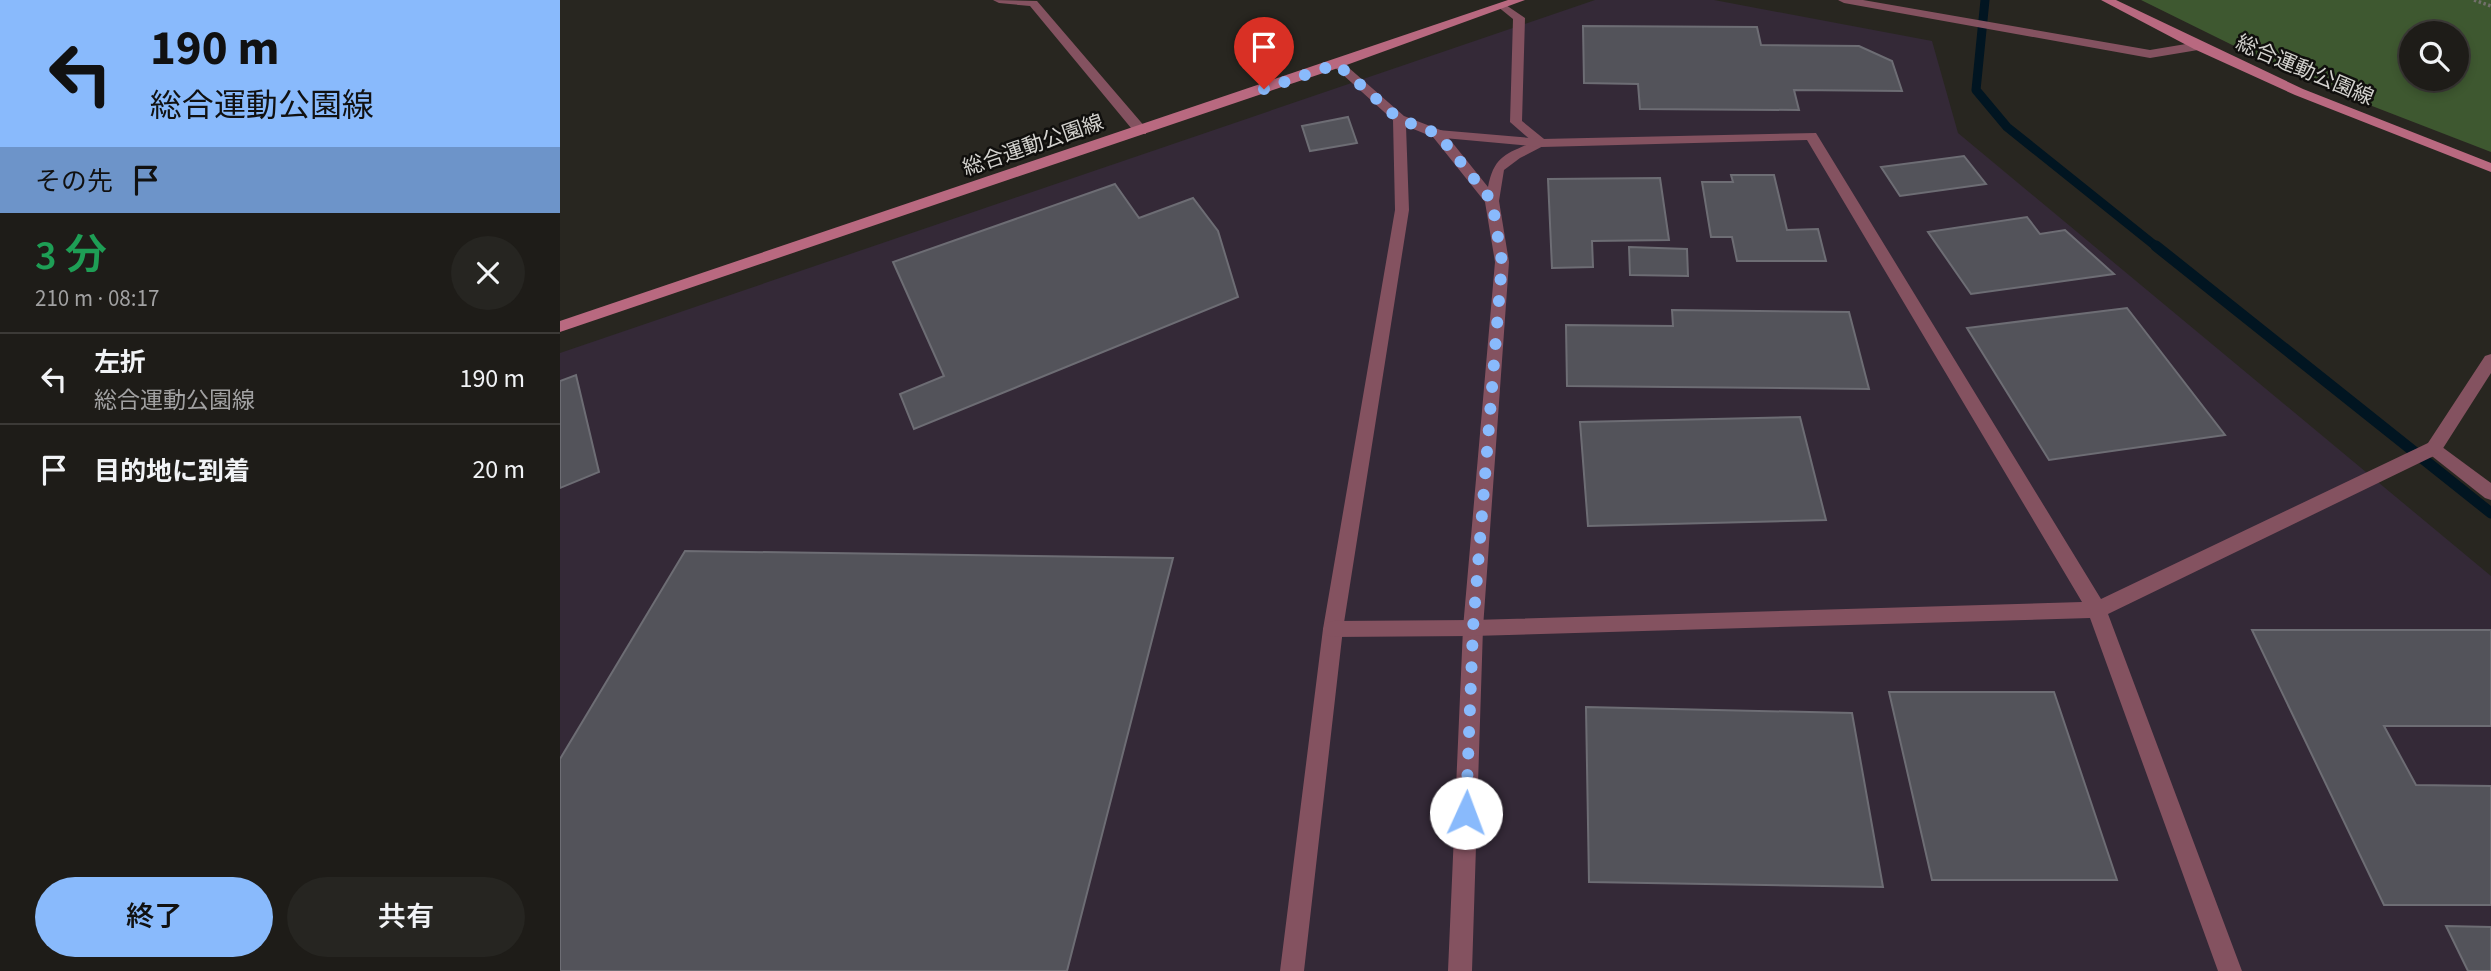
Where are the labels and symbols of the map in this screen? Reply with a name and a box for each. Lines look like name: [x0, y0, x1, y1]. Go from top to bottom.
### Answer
pin: [1234, 17, 1294, 89]
street label: 総合運動公園線: [2231, 27, 2379, 113]
street label: 総合運動公園線: [959, 107, 1107, 183]
position arrow: [1429, 776, 1503, 850]

